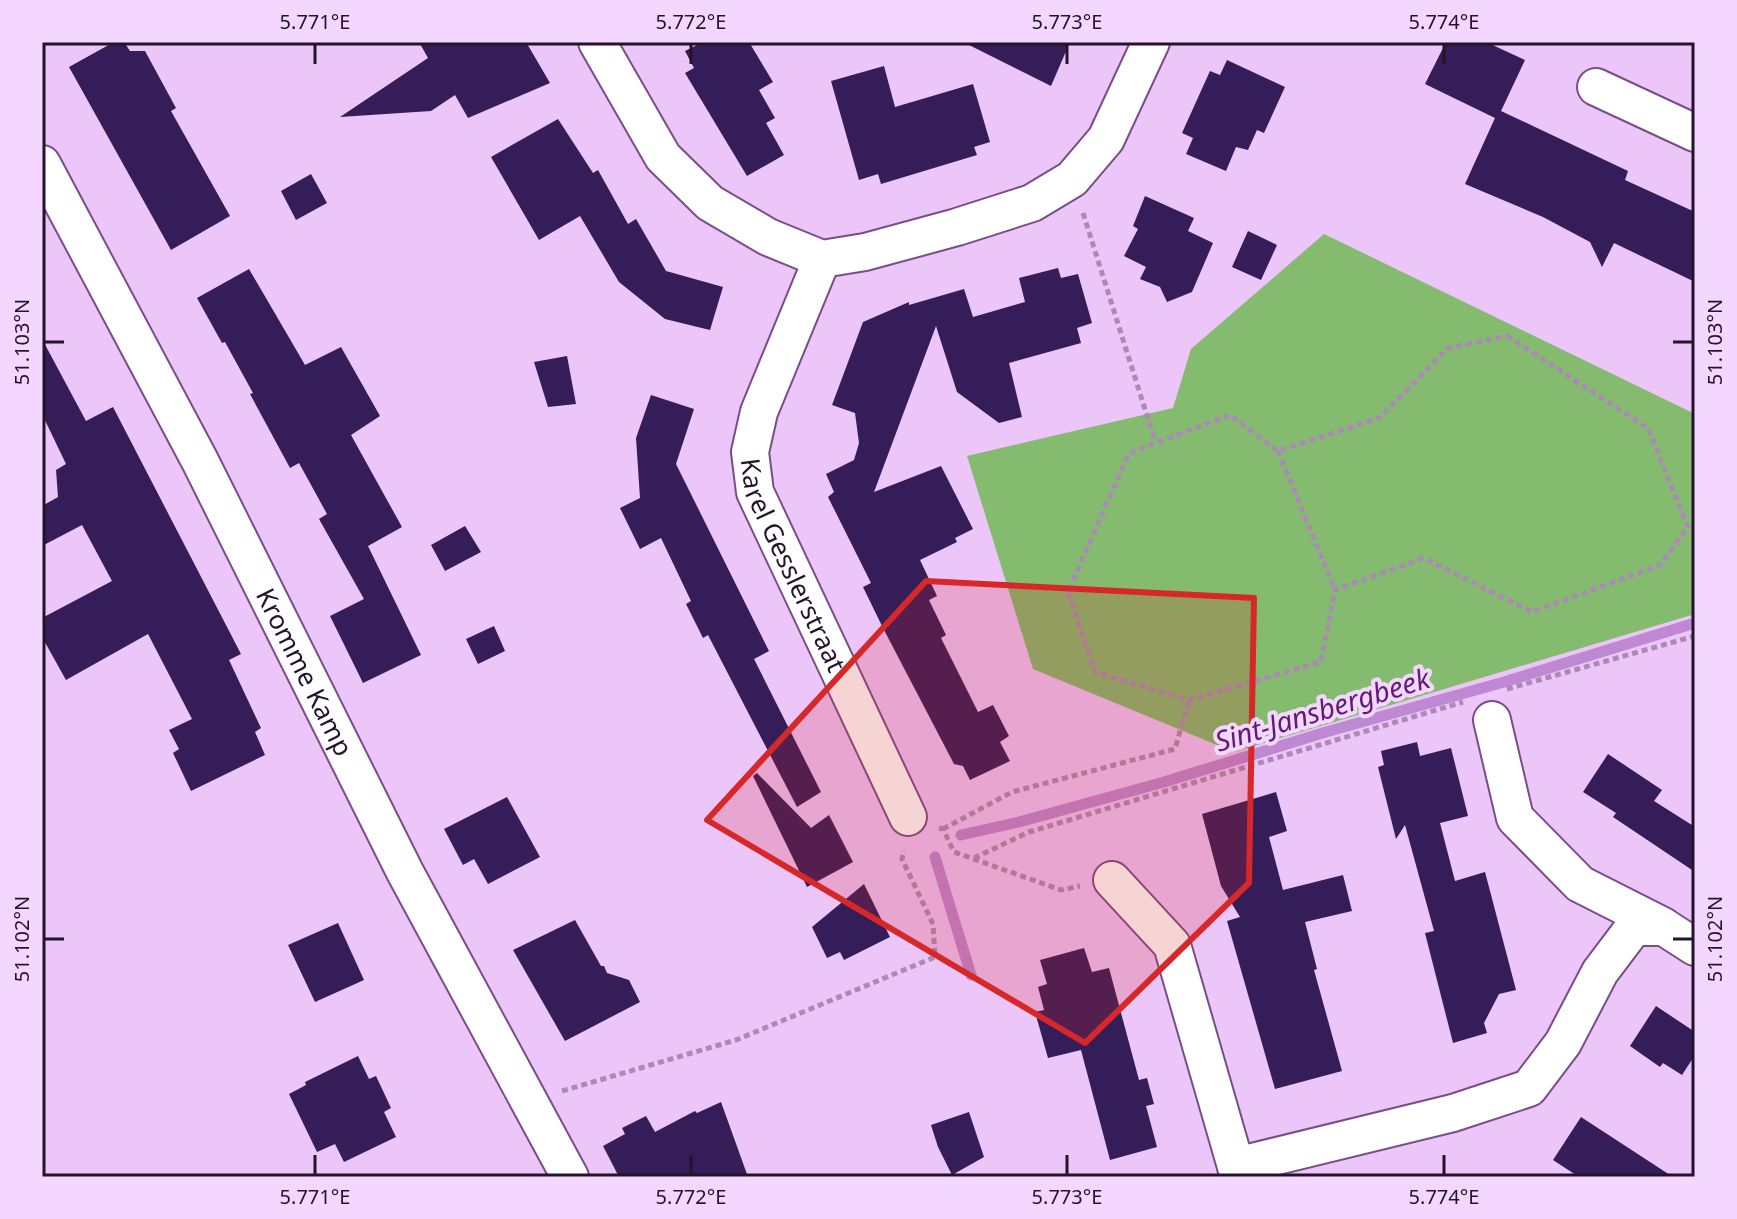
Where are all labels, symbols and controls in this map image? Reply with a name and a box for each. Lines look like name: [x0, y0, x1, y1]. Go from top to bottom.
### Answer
text: 5.771°E: [280, 8, 350, 35]
text: 5.772°E: [656, 8, 726, 35]
text: 5.773°E: [1032, 8, 1102, 35]
text: 5.774°E: [1409, 8, 1479, 35]
text: 51.103°N: [8, 299, 35, 385]
text: 51.103°N: [1701, 299, 1728, 385]
street label: Karel Gesslerstraat: [733, 456, 855, 677]
street label: Kromme Kamp: [248, 582, 362, 762]
water label: Sint-Jansbergbeek: [1210, 658, 1435, 760]
text: 51.102°N: [8, 896, 35, 982]
text: 51.102°N: [1701, 896, 1728, 982]
text: 5.771°E: [280, 1183, 350, 1210]
text: 5.772°E: [656, 1183, 726, 1210]
text: 5.773°E: [1032, 1183, 1102, 1210]
text: 5.774°E: [1409, 1183, 1479, 1210]

